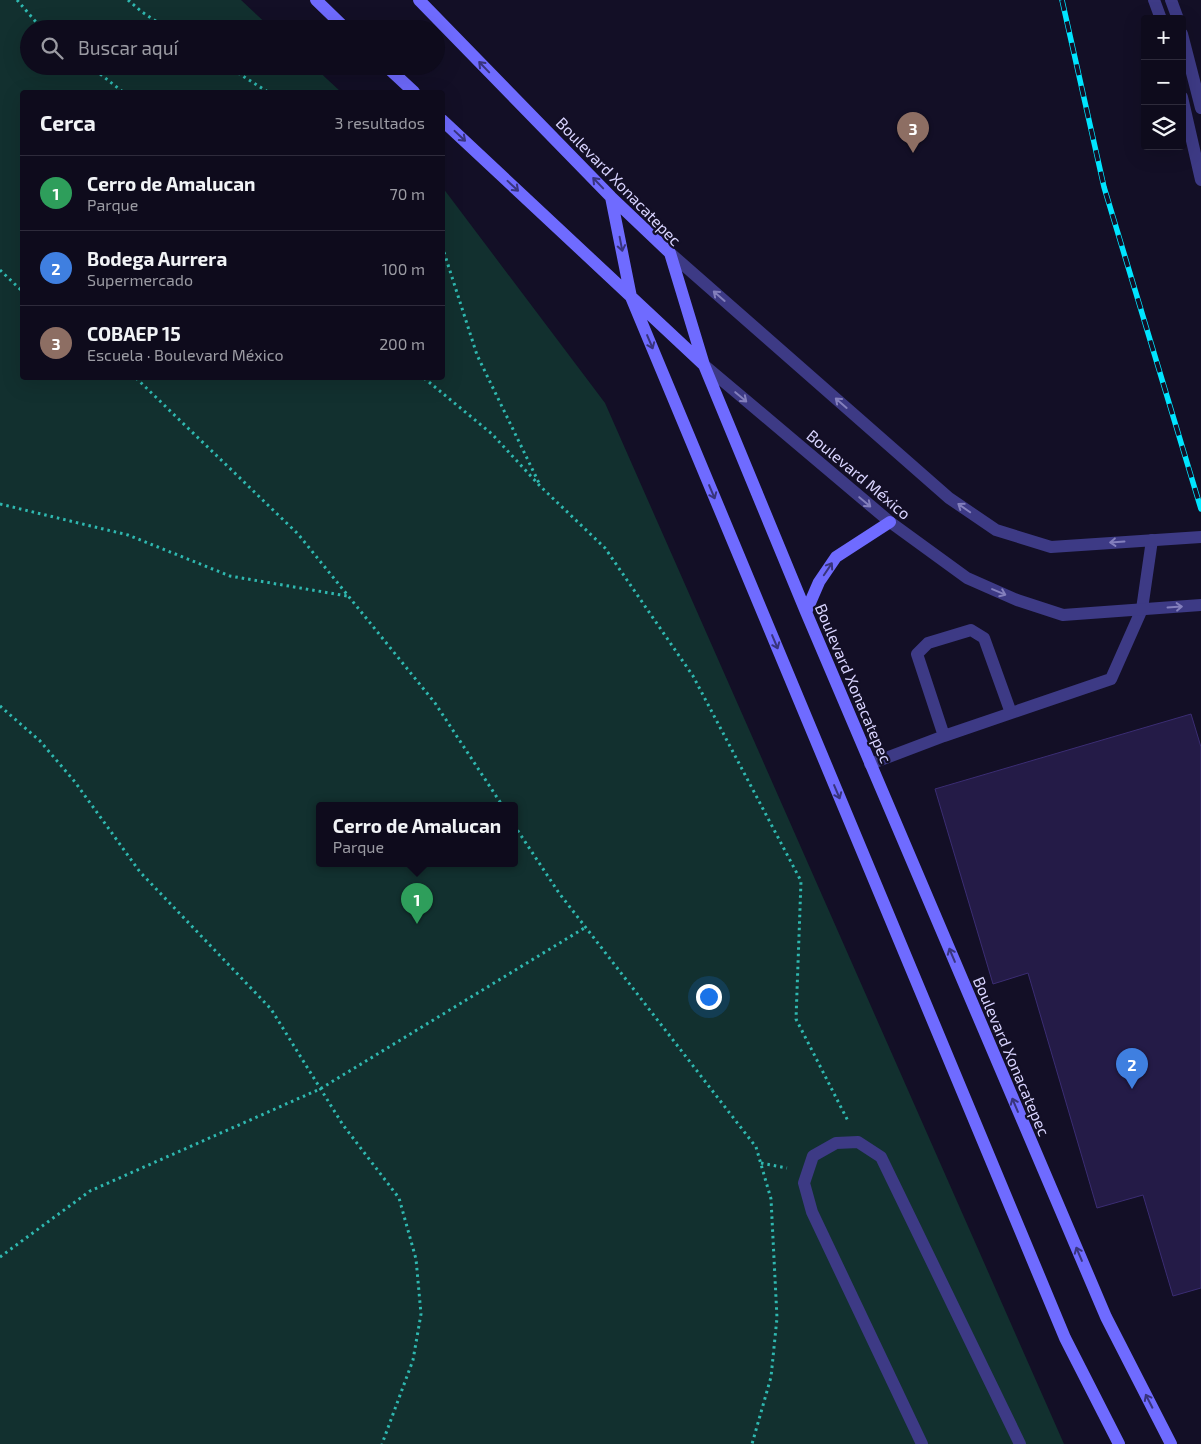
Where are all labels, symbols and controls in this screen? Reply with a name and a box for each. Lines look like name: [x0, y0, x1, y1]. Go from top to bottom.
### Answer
map controls: [1141, 15, 1186, 150]
button: +: [1141, 15, 1186, 60]
search box: [20, 20, 445, 75]
icon: search: [38, 34, 66, 62]
text: Buscar aquí: [78, 36, 178, 59]
one-way arrow: [478, 60, 490, 73]
button: −: [1141, 60, 1186, 105]
button: layers: [1141, 105, 1186, 150]
text: Cerca: [40, 110, 96, 135]
pin: 3: [897, 112, 929, 153]
text: 3 resultados: [335, 113, 425, 132]
street label: Boulevard Xonacatepec: [553, 113, 685, 249]
one-way arrow: [454, 130, 466, 142]
text: Cerro de Amalucan: [87, 172, 255, 195]
one-way arrow: [592, 176, 604, 189]
one-way arrow: [507, 180, 520, 192]
text: 1: [53, 184, 59, 203]
text: 70 m: [390, 184, 425, 203]
text: Parque: [87, 195, 138, 214]
one-way arrow: [617, 236, 626, 252]
text: Bodega Aurrera: [87, 247, 227, 270]
text: 2: [51, 259, 61, 278]
text: 100 m: [382, 259, 425, 278]
text: Supermercado: [87, 270, 193, 289]
one-way arrow: [712, 290, 725, 301]
text: COBAEP 15: [87, 322, 181, 345]
text: 3: [51, 334, 61, 353]
text: 200 m: [379, 334, 425, 353]
one-way arrow: [646, 334, 655, 349]
text: Escuela · Boulevard México: [87, 345, 284, 364]
one-way arrow: [735, 391, 748, 402]
one-way arrow: [834, 397, 847, 409]
street label: Boulevard México: [803, 425, 915, 523]
one-way arrow: [708, 484, 718, 499]
one-way arrow: [859, 496, 872, 507]
one-way arrow: [957, 503, 971, 513]
one-way arrow: [1110, 538, 1126, 547]
one-way arrow: [823, 562, 833, 576]
one-way arrow: [991, 588, 1006, 598]
street label: Boulevard Xonacatepec: [812, 600, 896, 766]
one-way arrow: [1167, 602, 1183, 611]
one-way arrow: [771, 634, 780, 649]
one-way arrow: [833, 784, 843, 799]
popup: [316, 802, 518, 867]
text: Cerro de Amalucan: [333, 814, 501, 837]
text: Parque: [333, 837, 384, 856]
pin: 1: [401, 883, 433, 924]
one-way arrow: [946, 948, 956, 963]
street label: Boulevard Xonacatepec: [970, 973, 1054, 1139]
your location: [696, 984, 722, 1010]
pin: 2: [1116, 1048, 1148, 1089]
one-way arrow: [1010, 1097, 1019, 1112]
one-way arrow: [1074, 1247, 1083, 1262]
one-way arrow: [1144, 1393, 1154, 1408]

